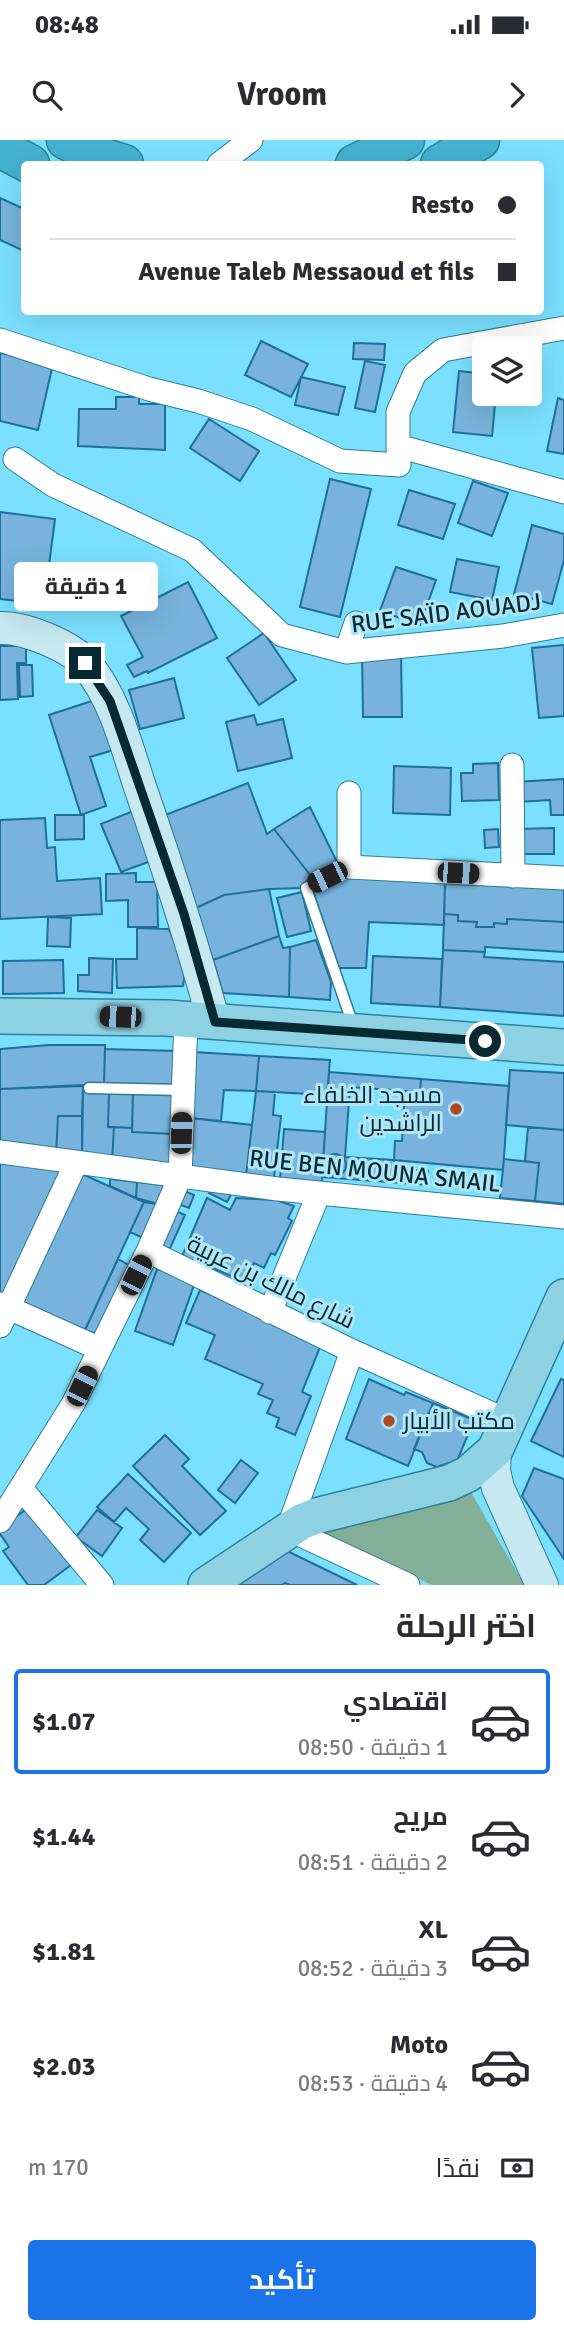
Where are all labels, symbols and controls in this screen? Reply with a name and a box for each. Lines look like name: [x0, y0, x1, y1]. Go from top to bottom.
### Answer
text: 08:48: [35, 9, 99, 41]
text: Vroom: [237, 75, 327, 114]
icon: search: [28, 76, 66, 114]
icon: forward: [498, 76, 536, 114]
text: Resto: [411, 189, 474, 221]
text: Avenue Taleb Messaoud et fils: [138, 256, 474, 288]
map controls: [472, 336, 542, 406]
button: layers: [472, 336, 542, 406]
callout: 1 دقيقة: [13, 561, 157, 610]
text: 1 دقيقة: [45, 572, 127, 601]
street label: RUE SAÏD AOUADJ: [349, 586, 543, 640]
route end: [69, 647, 101, 679]
car: [304, 858, 351, 896]
car: [437, 861, 480, 885]
car: [99, 1006, 142, 1028]
route start: [469, 1025, 501, 1057]
place label: مسجد الخلفاء الراشدين: [303, 1080, 442, 1138]
marker: مسجد الخلفاء الراشدين: [448, 1101, 464, 1117]
car: [170, 1112, 193, 1154]
street label: RUE BEN MOUNA SMAIL: [248, 1143, 502, 1199]
street label: شارع مالك بن عربية: [182, 1228, 360, 1336]
car: [118, 1252, 155, 1298]
car: [64, 1363, 101, 1409]
place label: مكتب الأبيار: [401, 1406, 515, 1436]
marker: مكتب الأبيار: [381, 1413, 397, 1429]
text: اختر الرحلة: [396, 1607, 536, 1646]
text: اقتصادي: [343, 1686, 448, 1718]
icon: car: [469, 1690, 532, 1753]
text: $1.07: [32, 1706, 96, 1738]
text: 1 دقيقة · 08:50: [298, 1733, 448, 1762]
text: مريح: [393, 1801, 448, 1833]
icon: car: [469, 1805, 532, 1868]
text: $1.44: [32, 1821, 96, 1853]
text: 2 دقيقة · 08:51: [298, 1848, 448, 1877]
text: XL: [418, 1914, 448, 1946]
icon: car: [469, 1920, 532, 1983]
text: $1.81: [32, 1936, 96, 1968]
text: 3 دقيقة · 08:52: [298, 1954, 448, 1983]
text: Moto: [390, 2029, 448, 2061]
icon: car: [469, 2035, 532, 2098]
text: $2.03: [32, 2051, 96, 2083]
text: 4 دقيقة · 08:53: [298, 2069, 448, 2098]
icon: cash: [498, 2149, 536, 2187]
text: 170 m: [28, 2153, 89, 2182]
text: نقدًا: [436, 2153, 480, 2185]
button: تأكيد: [28, 2240, 536, 2320]

